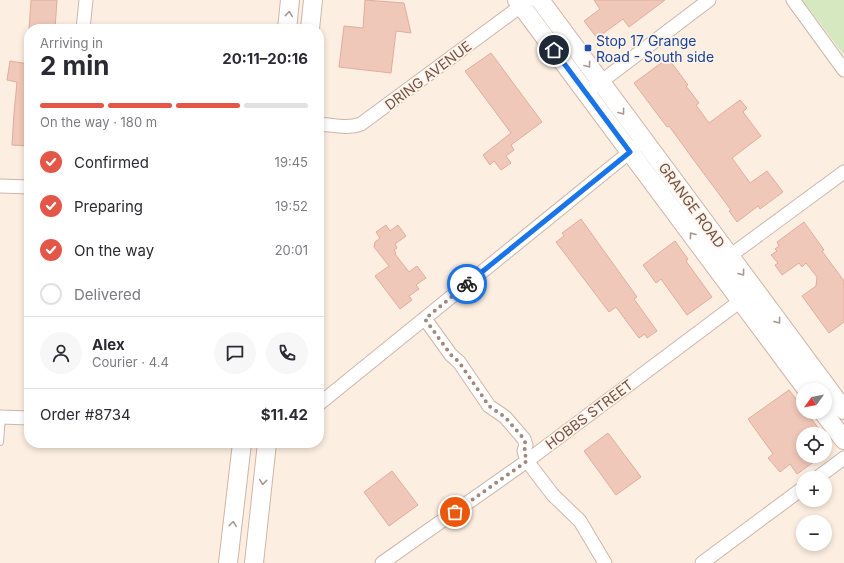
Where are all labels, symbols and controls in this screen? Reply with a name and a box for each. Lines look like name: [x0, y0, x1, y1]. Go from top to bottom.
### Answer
one-way arrow: [284, 11, 293, 18]
place label: Stop 17 Grange Road - South side: [596, 32, 714, 65]
pin: [537, 33, 571, 67]
text: Arriving in: [40, 35, 103, 51]
street label: DRING AVENUE: [381, 37, 475, 113]
icon: home: [543, 39, 565, 61]
marker: Stop 17 Grange Road - South side: [583, 43, 593, 53]
text: 20:11–20:16: [222, 49, 308, 68]
text: 2 min: [40, 50, 110, 81]
one-way arrow: [583, 61, 590, 68]
one-way arrow: [618, 107, 625, 114]
text: On the way · 180 m: [40, 114, 157, 130]
icon: check: [40, 151, 62, 173]
text: Confirmed: [74, 153, 149, 172]
text: 19:45: [275, 154, 308, 170]
street label: GRANGE ROAD: [655, 159, 729, 251]
icon: check: [40, 195, 62, 217]
text: Preparing: [74, 197, 143, 216]
text: 19:52: [275, 198, 308, 214]
one-way arrow: [690, 233, 697, 240]
icon: check: [40, 239, 62, 261]
text: On the way: [74, 241, 154, 260]
text: 20:01: [275, 242, 308, 258]
courier: [447, 264, 487, 304]
one-way arrow: [737, 269, 744, 276]
icon: bike: [456, 273, 478, 295]
text: Delivered: [74, 285, 141, 304]
one-way arrow: [773, 317, 780, 324]
button: person: [40, 332, 82, 374]
button: chat: [214, 332, 256, 374]
button: phone: [266, 332, 308, 374]
text: Alex: [92, 335, 125, 354]
text: Courier · 4.4: [92, 354, 169, 370]
street label: HOBBS STREET: [542, 376, 636, 452]
north arrow: [796, 383, 832, 419]
map controls: [796, 383, 832, 551]
text: Order #8734: [40, 405, 131, 424]
text: $11.42: [261, 405, 308, 424]
button: locate: [796, 427, 832, 463]
button: +: [796, 471, 832, 507]
one-way arrow: [259, 479, 268, 485]
pin: [438, 495, 472, 529]
icon: bag: [444, 501, 466, 523]
button: −: [796, 515, 832, 551]
one-way arrow: [228, 521, 237, 527]

